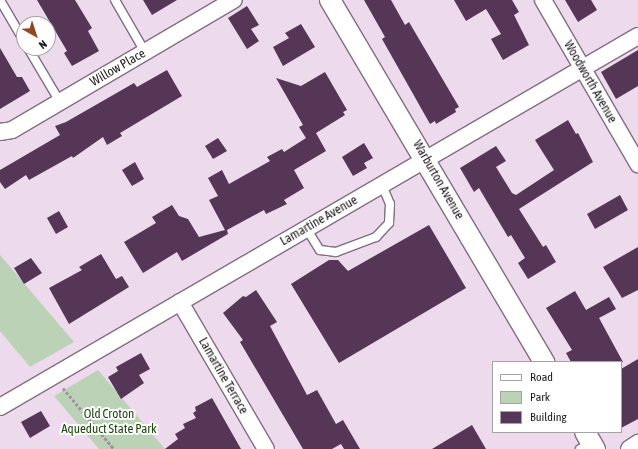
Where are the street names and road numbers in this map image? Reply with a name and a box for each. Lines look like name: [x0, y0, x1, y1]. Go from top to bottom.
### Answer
street label: Woodworth Avenue: [560, 38, 620, 126]
street label: Willow Place: [88, 46, 148, 90]
street label: Warburton Avenue: [409, 138, 467, 222]
street label: Lamartine Avenue: [277, 193, 361, 249]
street label: Lamartine Terrace: [195, 335, 251, 417]

